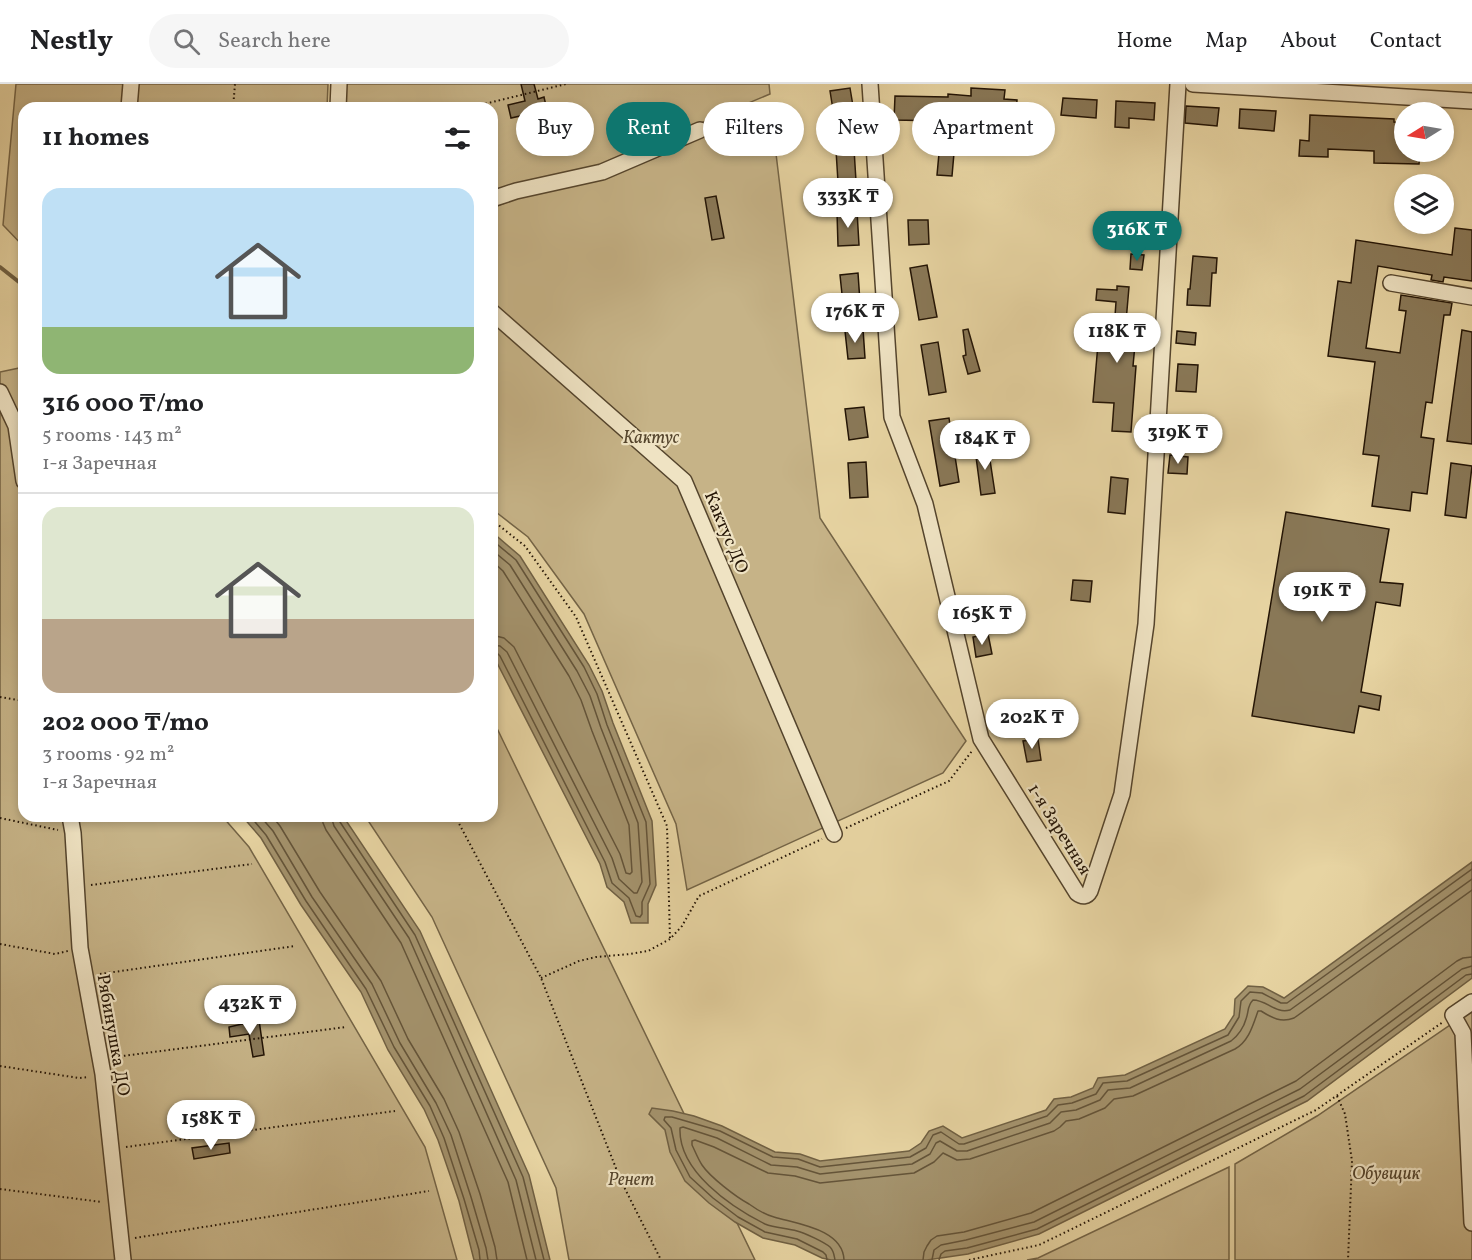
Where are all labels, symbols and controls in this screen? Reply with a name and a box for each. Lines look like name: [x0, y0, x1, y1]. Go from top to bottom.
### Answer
search box: [149, 14, 569, 68]
text: Nestly: [30, 22, 113, 61]
icon: search: [170, 25, 203, 58]
text: Search here: [218, 26, 331, 57]
text: Home: [1117, 27, 1172, 56]
text: Map: [1205, 27, 1247, 56]
text: About: [1280, 27, 1337, 56]
text: Contact: [1370, 27, 1442, 56]
chip: Buy: [516, 102, 594, 156]
chip: Rent: [606, 102, 691, 156]
chip: Filters: [703, 102, 804, 156]
chip: New: [816, 102, 900, 156]
chip: Apartment: [912, 102, 1055, 156]
north arrow: [1394, 102, 1454, 162]
map controls: [1394, 102, 1454, 234]
text: 11 homes: [42, 120, 149, 156]
icon: filters: [441, 122, 474, 155]
button: layers: [1394, 174, 1454, 234]
pin: 333K ₸: [799, 178, 897, 229]
text: 333K ₸: [817, 183, 879, 211]
pin: 316K ₸: [1088, 211, 1186, 262]
text: 316K ₸: [1107, 216, 1167, 244]
icon: home: [204, 227, 312, 335]
pin: 176K ₸: [806, 293, 904, 344]
text: 176K ₸: [825, 298, 885, 326]
pin: 118K ₸: [1068, 313, 1166, 364]
text: 118K ₸: [1088, 318, 1146, 346]
text: 316 000 ₸/mo: [42, 386, 204, 422]
pin: 319K ₸: [1129, 414, 1227, 465]
text: 319K ₸: [1148, 419, 1208, 447]
pin: 184K ₸: [936, 420, 1034, 471]
text: 5 rooms · 143 m²: [42, 422, 182, 450]
text: 184K ₸: [954, 425, 1016, 453]
park label: Кактус: [623, 426, 680, 451]
text: 1-я Заречная: [42, 450, 157, 478]
street label: Кактус ДО: [697, 488, 754, 578]
icon: home: [204, 546, 312, 654]
pin: 191K ₸: [1273, 572, 1371, 623]
text: 191K ₸: [1293, 577, 1351, 605]
pin: 165K ₸: [933, 595, 1031, 646]
text: 165K ₸: [952, 600, 1012, 628]
pin: 202K ₸: [983, 699, 1081, 750]
text: 202K ₸: [1000, 704, 1064, 732]
text: 202 000 ₸/mo: [42, 705, 209, 741]
text: 3 rooms · 92 m²: [42, 741, 174, 769]
text: 1-я Заречная: [42, 769, 157, 797]
street label: 1-я Заречная: [1021, 779, 1097, 880]
street label: Рябинушка ДО: [90, 972, 136, 1098]
pin: 432K ₸: [201, 985, 299, 1036]
text: 432K ₸: [218, 990, 282, 1018]
pin: 158K ₸: [162, 1100, 260, 1151]
text: 158K ₸: [181, 1105, 241, 1133]
park label: Обувщик: [1352, 1162, 1421, 1187]
park label: Ренет: [608, 1168, 654, 1193]

